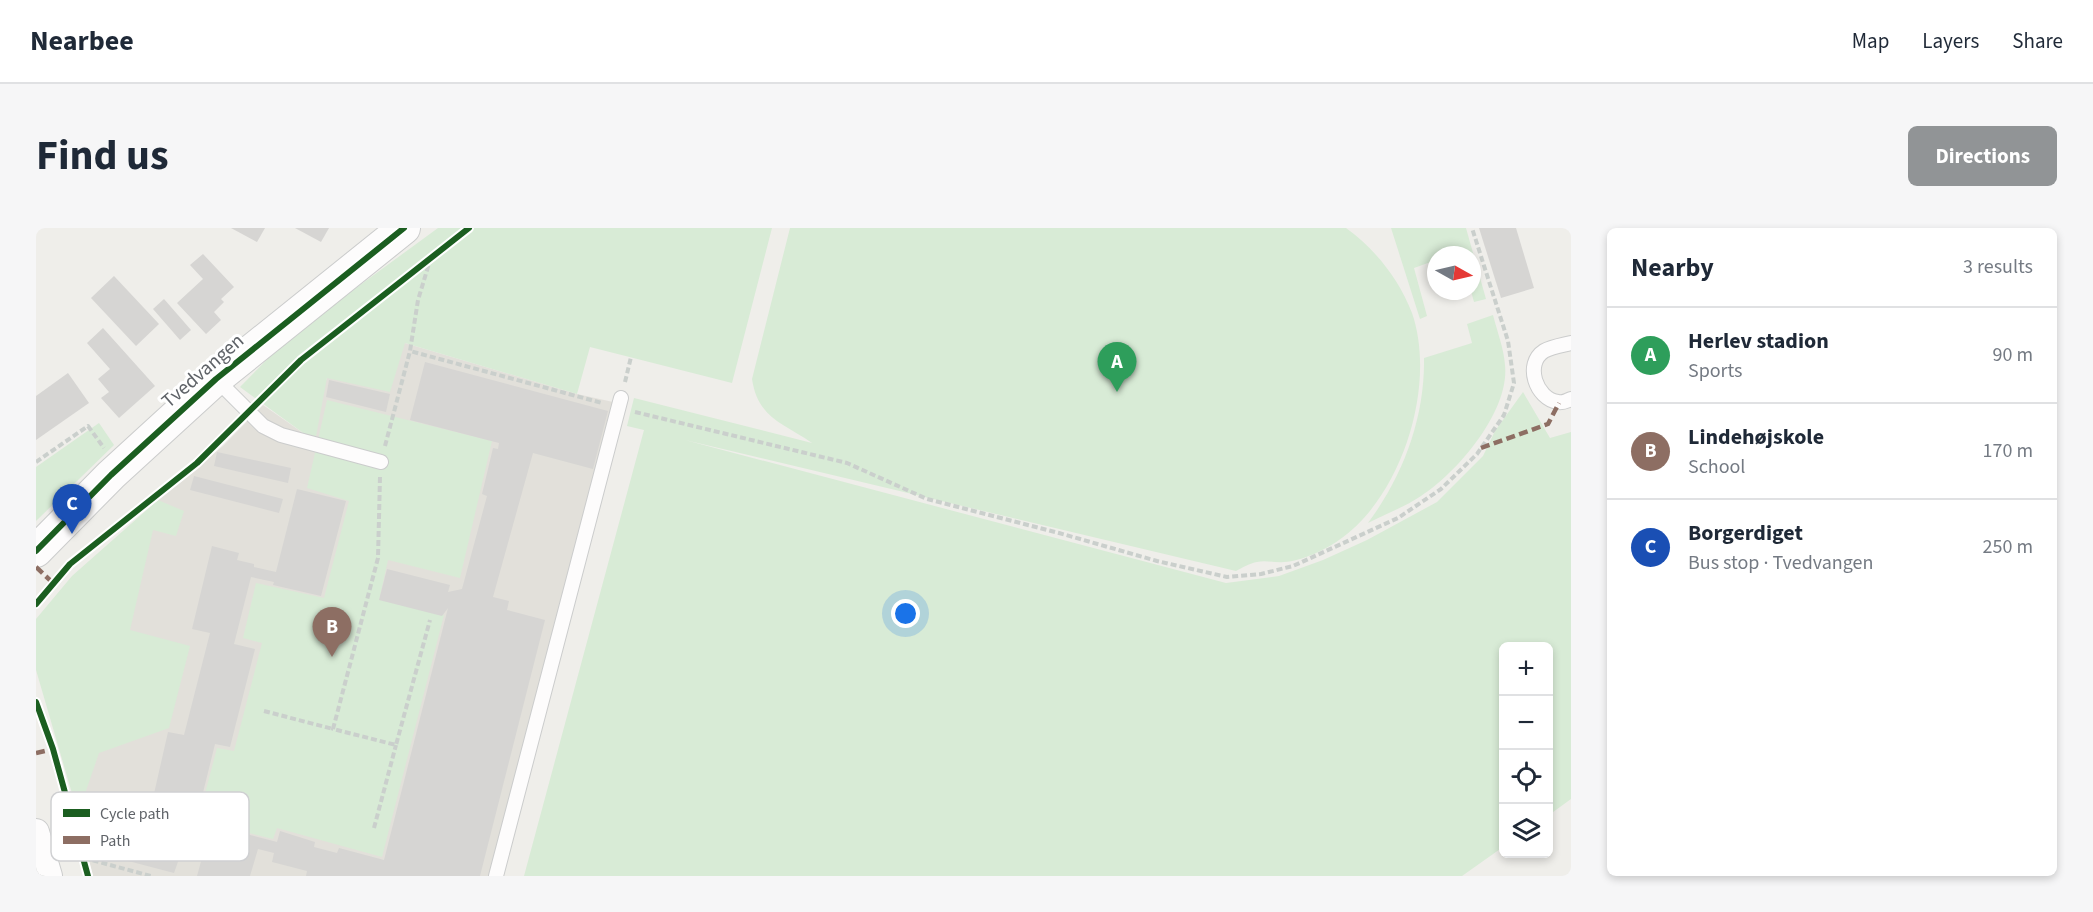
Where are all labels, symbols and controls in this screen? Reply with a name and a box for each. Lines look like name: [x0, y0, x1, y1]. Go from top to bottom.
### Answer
text: Nearbee: [30, 21, 134, 61]
text: Map: [1852, 26, 1889, 56]
text: Layers: [1922, 26, 1979, 56]
text: Share: [2012, 26, 2063, 56]
text: Find us: [36, 126, 169, 186]
button: Directions: [1908, 126, 2057, 186]
north arrow: [1427, 246, 1481, 300]
text: Nearby: [1631, 249, 1714, 286]
text: 3 results: [1963, 253, 2033, 281]
text: Herlev stadion: [1688, 325, 1829, 357]
street label: Tvedvangen: [156, 327, 250, 415]
text: A: [1645, 341, 1656, 369]
text: 90 m: [1993, 341, 2033, 369]
pin: A: [1098, 342, 1136, 392]
text: Sports: [1688, 357, 1743, 385]
text: Lindehøjskole: [1688, 421, 1824, 453]
text: B: [1644, 437, 1657, 465]
text: 170 m: [1983, 437, 2033, 465]
text: School: [1688, 453, 1745, 481]
pin: C: [52, 484, 92, 534]
text: Borgerdiget: [1688, 517, 1803, 549]
text: C: [1645, 533, 1656, 561]
text: 250 m: [1983, 533, 2033, 561]
text: Bus stop · Tvedvangen: [1688, 549, 1873, 577]
your location: [891, 599, 920, 628]
pin: B: [312, 608, 352, 657]
map controls: [1499, 642, 1553, 858]
button: +: [1499, 642, 1553, 696]
button: −: [1499, 696, 1553, 750]
button: locate: [1499, 750, 1553, 804]
legend: [51, 792, 249, 861]
text: Cycle path: [100, 803, 169, 825]
button: layers: [1499, 804, 1553, 858]
text: Path: [100, 830, 130, 852]

